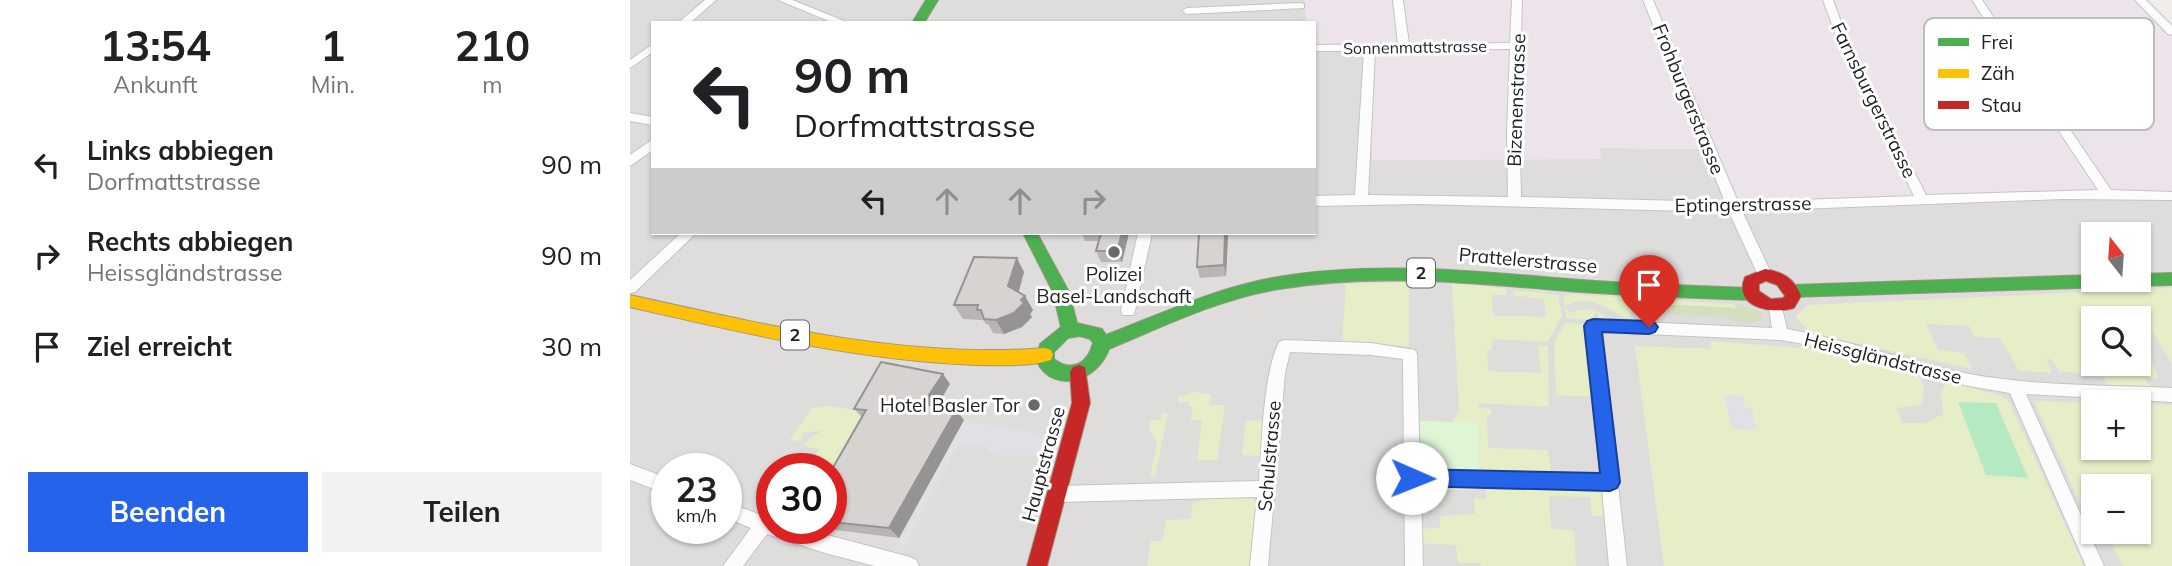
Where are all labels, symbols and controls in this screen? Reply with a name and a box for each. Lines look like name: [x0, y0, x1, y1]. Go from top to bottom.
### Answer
street label: Farnsburgerstrasse: [1826, 18, 1922, 182]
legend: [1924, 18, 2154, 130]
text: 13:54: [100, 19, 211, 72]
text: 1: [320, 19, 345, 72]
text: 210: [455, 19, 530, 72]
street label: Frohburgerstrasse: [1648, 20, 1730, 178]
text: Frei: [1981, 30, 2013, 54]
street label: Bizenenstrasse: [1502, 33, 1530, 167]
street label: Sonnenmattstrasse: [1343, 36, 1487, 58]
text: 90 m: [794, 44, 910, 105]
icon: left: [679, 49, 770, 140]
text: Zäh: [1981, 61, 2015, 85]
text: Ankunft: [113, 70, 198, 99]
text: Min.: [311, 70, 355, 99]
text: m: [482, 70, 502, 99]
text: Stau: [1981, 93, 2022, 117]
text: Dorfmattstrasse: [794, 105, 1035, 145]
text: Links abbiegen: [87, 134, 274, 167]
icon: left: [28, 146, 66, 184]
text: 90 m: [541, 148, 602, 181]
text: Dorfmattstrasse: [87, 167, 261, 196]
icon: left: [855, 182, 893, 220]
icon: ahead: [928, 182, 966, 220]
icon: ahead: [1001, 182, 1039, 220]
icon: right: [1074, 182, 1112, 220]
street label: Eptingerstrasse: [1674, 191, 1812, 217]
north arrow: [2081, 222, 2151, 292]
map controls: [2081, 222, 2151, 544]
text: Rechts abbiegen: [87, 225, 293, 258]
icon: right: [28, 237, 66, 275]
text: 90 m: [541, 239, 602, 272]
street label: Prattelerstrasse: [1458, 242, 1598, 278]
marker: Polizei Basel-Landschaft: [1106, 244, 1122, 260]
pin: [1619, 255, 1679, 327]
text: Heissgländstrasse: [87, 258, 283, 287]
road number: 2: [1407, 258, 1435, 288]
place label: Polizei Basel-Landschaft: [1036, 262, 1192, 308]
icon: arrive: [1630, 266, 1668, 304]
button: search: [2081, 306, 2151, 376]
road number: 2: [781, 320, 809, 349]
street label: Heissgländstrasse: [1802, 327, 1964, 389]
icon: arrive: [28, 328, 66, 366]
text: Ziel erreicht: [87, 330, 232, 363]
text: 30 m: [541, 330, 602, 363]
button: +: [2081, 390, 2151, 460]
place label: Hotel Basler Tor: [880, 393, 1020, 417]
marker: Hotel Basler Tor: [1026, 397, 1042, 413]
street label: Schulstrasse: [1252, 400, 1286, 512]
street label: Hauptstrasse: [1016, 404, 1070, 524]
position arrow: [1375, 441, 1449, 515]
speed limit sign: 30: [756, 453, 847, 544]
text: 23: [675, 467, 718, 511]
button: Beenden: [28, 472, 308, 552]
button: Teilen: [322, 472, 602, 552]
button: −: [2081, 474, 2151, 544]
text: km/h: [676, 504, 717, 527]

